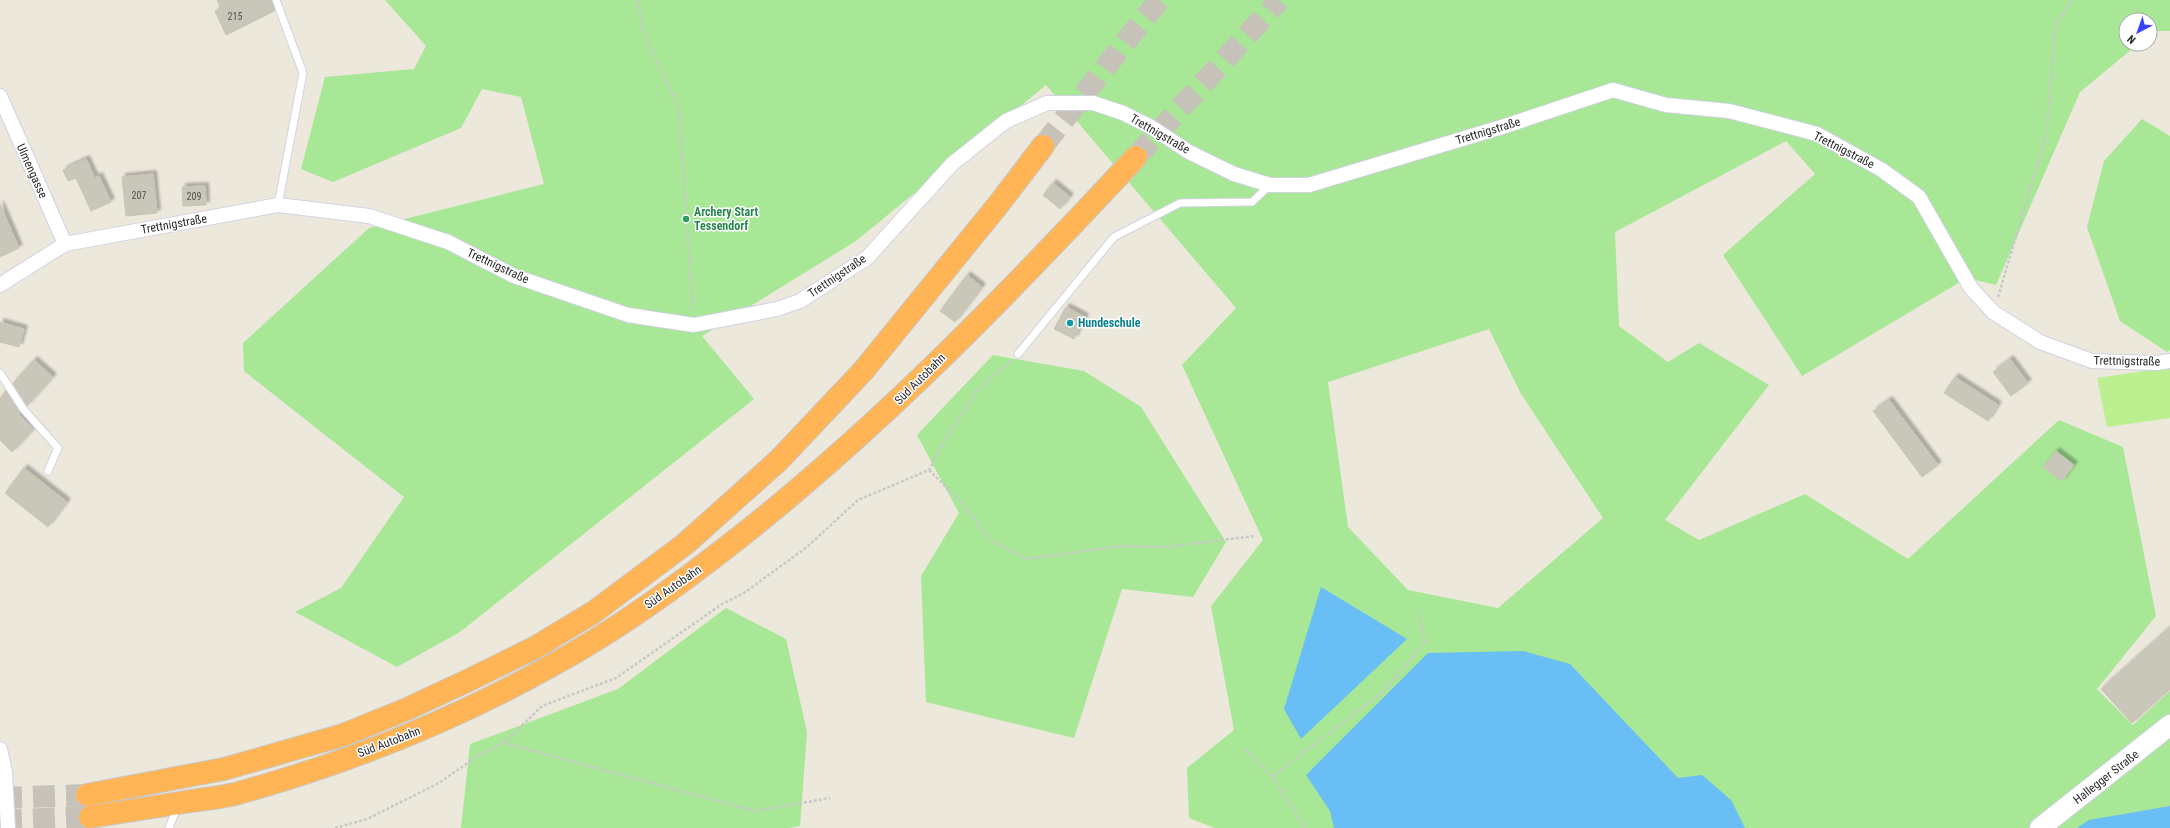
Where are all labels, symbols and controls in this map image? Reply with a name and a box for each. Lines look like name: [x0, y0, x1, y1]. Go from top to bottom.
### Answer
house number: 215: [228, 11, 242, 22]
north arrow: [2118, 12, 2158, 52]
text: N: [2125, 32, 2139, 46]
street label: Trettnigstraße: [1128, 111, 1193, 157]
street label: Trettnigstraße: [1454, 114, 1522, 147]
street label: Trettnigstraße: [1811, 129, 1877, 172]
street label: Ulmengasse: [14, 142, 50, 201]
house number: 207: [132, 190, 146, 201]
house number: 209: [187, 191, 201, 202]
place label: Archery Start Tessendorf: [694, 205, 758, 233]
street label: Trettnigstraße: [140, 211, 208, 237]
marker: Archery Start Tessendorf: [681, 214, 691, 224]
street label: Trettnigstraße: [465, 246, 531, 287]
street label: Trettnigstraße: [805, 251, 869, 300]
place label: Hundeschule: [1078, 316, 1141, 330]
marker: Hundeschule: [1065, 318, 1075, 328]
street label: Süd Autobahn: [892, 351, 948, 407]
street label: Trettnigstraße: [2094, 353, 2161, 369]
street label: Süd Autobahn: [642, 562, 704, 612]
street label: Süd Autobahn: [356, 724, 423, 760]
street label: Hallegger Straße: [2071, 747, 2142, 807]

